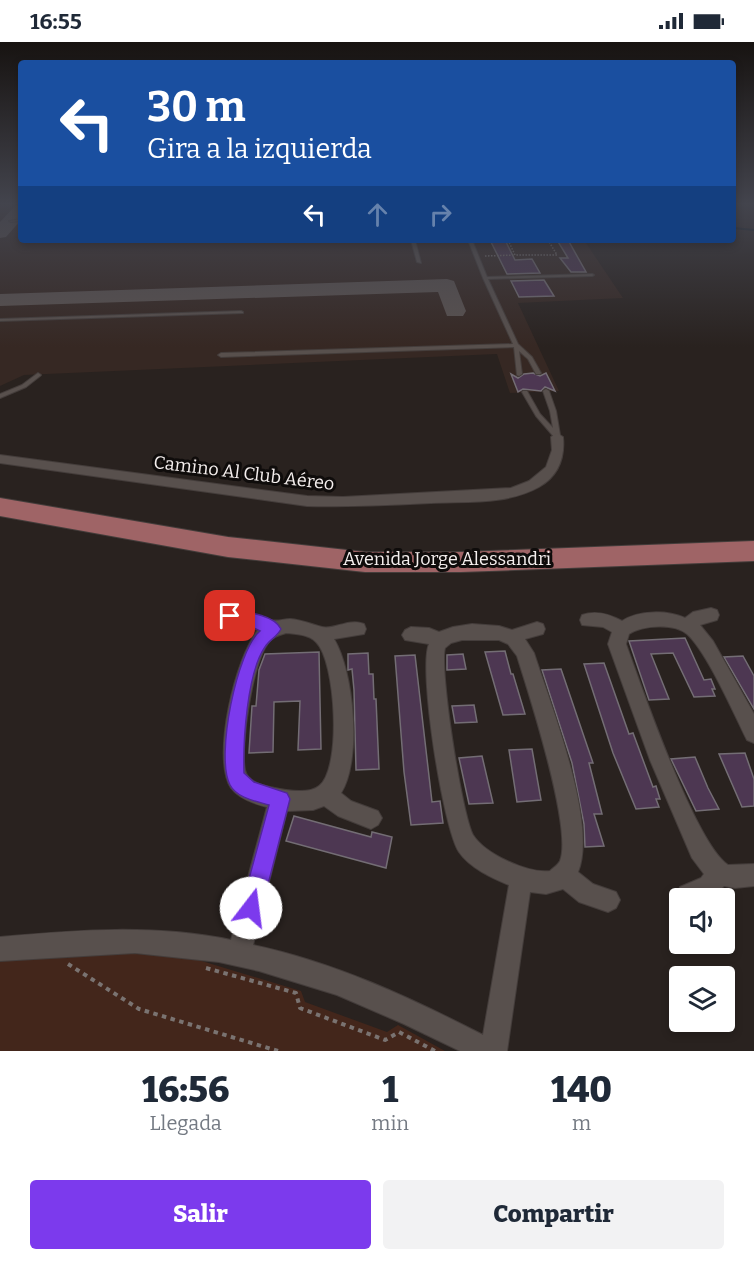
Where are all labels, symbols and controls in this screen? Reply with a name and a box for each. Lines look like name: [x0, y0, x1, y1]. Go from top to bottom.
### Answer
text: 16:55: [30, 8, 82, 35]
text: 30 m: [147, 82, 246, 132]
icon: left: [48, 84, 126, 162]
text: Gira a la izquierda: [147, 133, 372, 165]
icon: left: [298, 198, 331, 231]
icon: ahead: [361, 198, 394, 231]
icon: right: [424, 198, 457, 231]
street label: Camino Al Club Aéreo: [152, 451, 336, 495]
street label: Avenida Jorge Alessandri: [343, 548, 551, 570]
pin: [204, 590, 255, 641]
icon: arrive: [213, 599, 246, 632]
position arrow: [219, 876, 283, 940]
map controls: [669, 888, 735, 1032]
button: sound: [669, 888, 735, 954]
button: layers: [669, 966, 735, 1032]
text: 16:56: [142, 1068, 229, 1112]
text: 1: [382, 1068, 398, 1112]
text: 140: [551, 1068, 612, 1112]
text: Llegada: [150, 1111, 222, 1135]
text: min: [371, 1111, 409, 1135]
text: m: [572, 1111, 591, 1135]
button: Salir: [30, 1180, 371, 1249]
button: Compartir: [383, 1180, 724, 1249]

